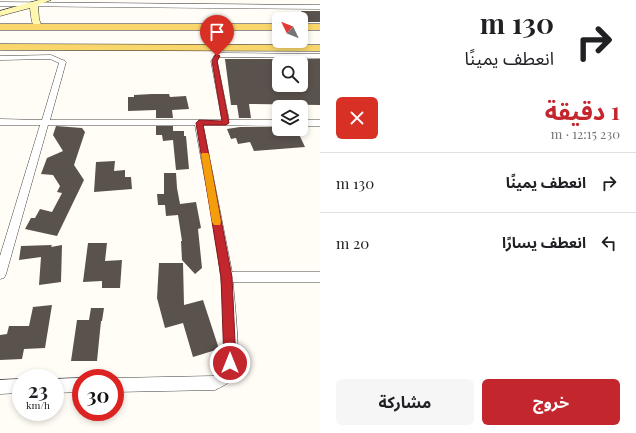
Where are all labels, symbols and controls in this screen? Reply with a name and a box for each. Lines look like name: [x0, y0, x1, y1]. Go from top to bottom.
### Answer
text: 130 m: [480, 4, 554, 41]
north arrow: [272, 12, 308, 48]
map controls: [272, 12, 308, 136]
pin: [200, 15, 234, 56]
icon: right: [568, 16, 620, 68]
icon: arrive: [206, 21, 228, 43]
text: انعطف يمينًا: [465, 46, 554, 70]
button: search: [272, 56, 308, 92]
text: 1 دقيقة: [545, 94, 620, 126]
button: close: [336, 97, 378, 139]
button: layers: [272, 100, 308, 136]
text: 230 m · 12:15: [551, 125, 620, 142]
text: انعطف يمينًا: [506, 172, 586, 192]
icon: right: [598, 172, 620, 194]
text: 130 m: [336, 173, 374, 193]
text: انعطف يسارًا: [502, 232, 586, 252]
icon: left: [598, 232, 620, 254]
text: 20 m: [336, 233, 369, 253]
position arrow: [209, 342, 251, 384]
speed limit sign: 30: [72, 369, 124, 421]
text: 23: [28, 376, 48, 403]
button: مشاركة: [336, 379, 474, 425]
button: خروج: [482, 379, 620, 425]
text: km/h: [26, 398, 50, 412]

